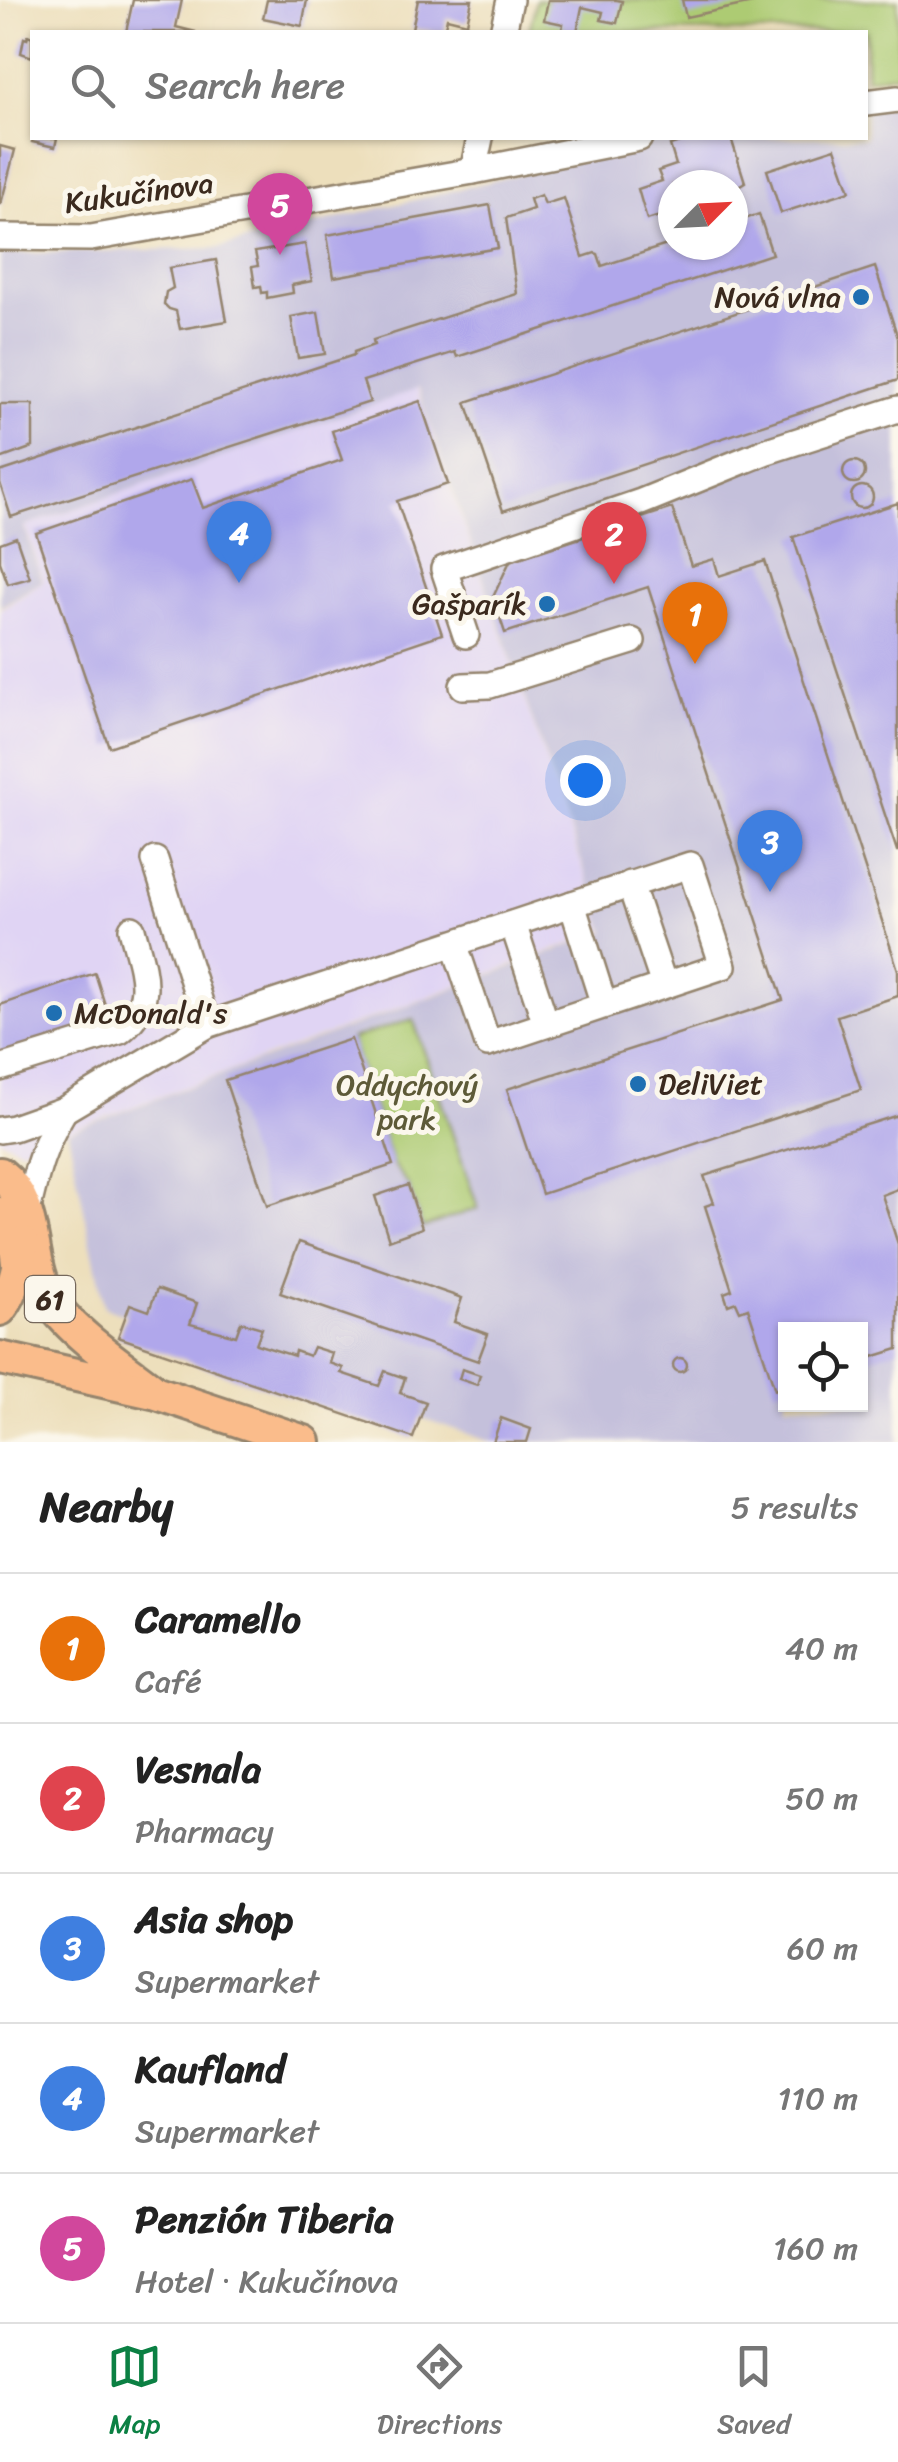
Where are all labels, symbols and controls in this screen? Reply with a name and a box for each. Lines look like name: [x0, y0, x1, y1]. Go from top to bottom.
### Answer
search box: [30, 30, 868, 140]
text: Search here: [145, 52, 345, 119]
icon: search: [65, 58, 120, 113]
street label: Kukučínova: [61, 156, 217, 230]
north arrow: [658, 170, 748, 260]
pin: 5: [248, 172, 312, 255]
place label: Nová vlna: [714, 270, 841, 324]
marker: Nová vlna: [850, 286, 872, 308]
pin: 4: [206, 500, 272, 583]
pin: 2: [582, 502, 646, 584]
place label: Gašparík: [412, 577, 527, 631]
pin: 1: [662, 582, 728, 664]
marker: Gašparík: [536, 593, 558, 615]
your location: [560, 755, 611, 806]
pin: 3: [738, 810, 802, 892]
place label: McDonald's: [74, 986, 227, 1040]
marker: McDonald's: [43, 1002, 65, 1024]
place label: DeliViet: [658, 1057, 763, 1111]
park label: Oddychový park: [336, 1058, 478, 1146]
marker: DeliViet: [627, 1073, 649, 1095]
road number: 61: [25, 1276, 75, 1322]
map controls: [778, 1322, 868, 1412]
button: locate: [778, 1322, 868, 1412]
text: Nearby: [40, 1470, 173, 1544]
text: 5 results: [731, 1479, 858, 1536]
text: Caramello: [135, 1586, 301, 1653]
text: 1: [66, 1620, 79, 1677]
text: 40 m: [785, 1620, 858, 1677]
text: Café: [135, 1653, 202, 1710]
text: Vesnala: [135, 1736, 261, 1803]
text: 2: [63, 1770, 82, 1827]
text: 50 m: [785, 1770, 858, 1827]
text: Pharmacy: [135, 1803, 274, 1860]
text: Asia shop: [135, 1886, 293, 1953]
text: 3: [64, 1920, 81, 1977]
text: 60 m: [787, 1920, 858, 1977]
text: Supermarket: [135, 1953, 319, 2010]
text: Kaufland: [135, 2036, 285, 2103]
text: 4: [62, 2070, 83, 2127]
text: 110 m: [777, 2070, 858, 2127]
text: Supermarket: [135, 2103, 319, 2160]
text: Penzión Tiberia: [135, 2186, 394, 2253]
text: 5: [63, 2220, 82, 2277]
text: 160 m: [773, 2220, 858, 2277]
text: Hotel · Kukučínova: [135, 2253, 398, 2310]
tab: Map: [107, 2339, 162, 2448]
tab: Directions: [377, 2339, 502, 2448]
tab: Saved: [717, 2339, 791, 2448]

